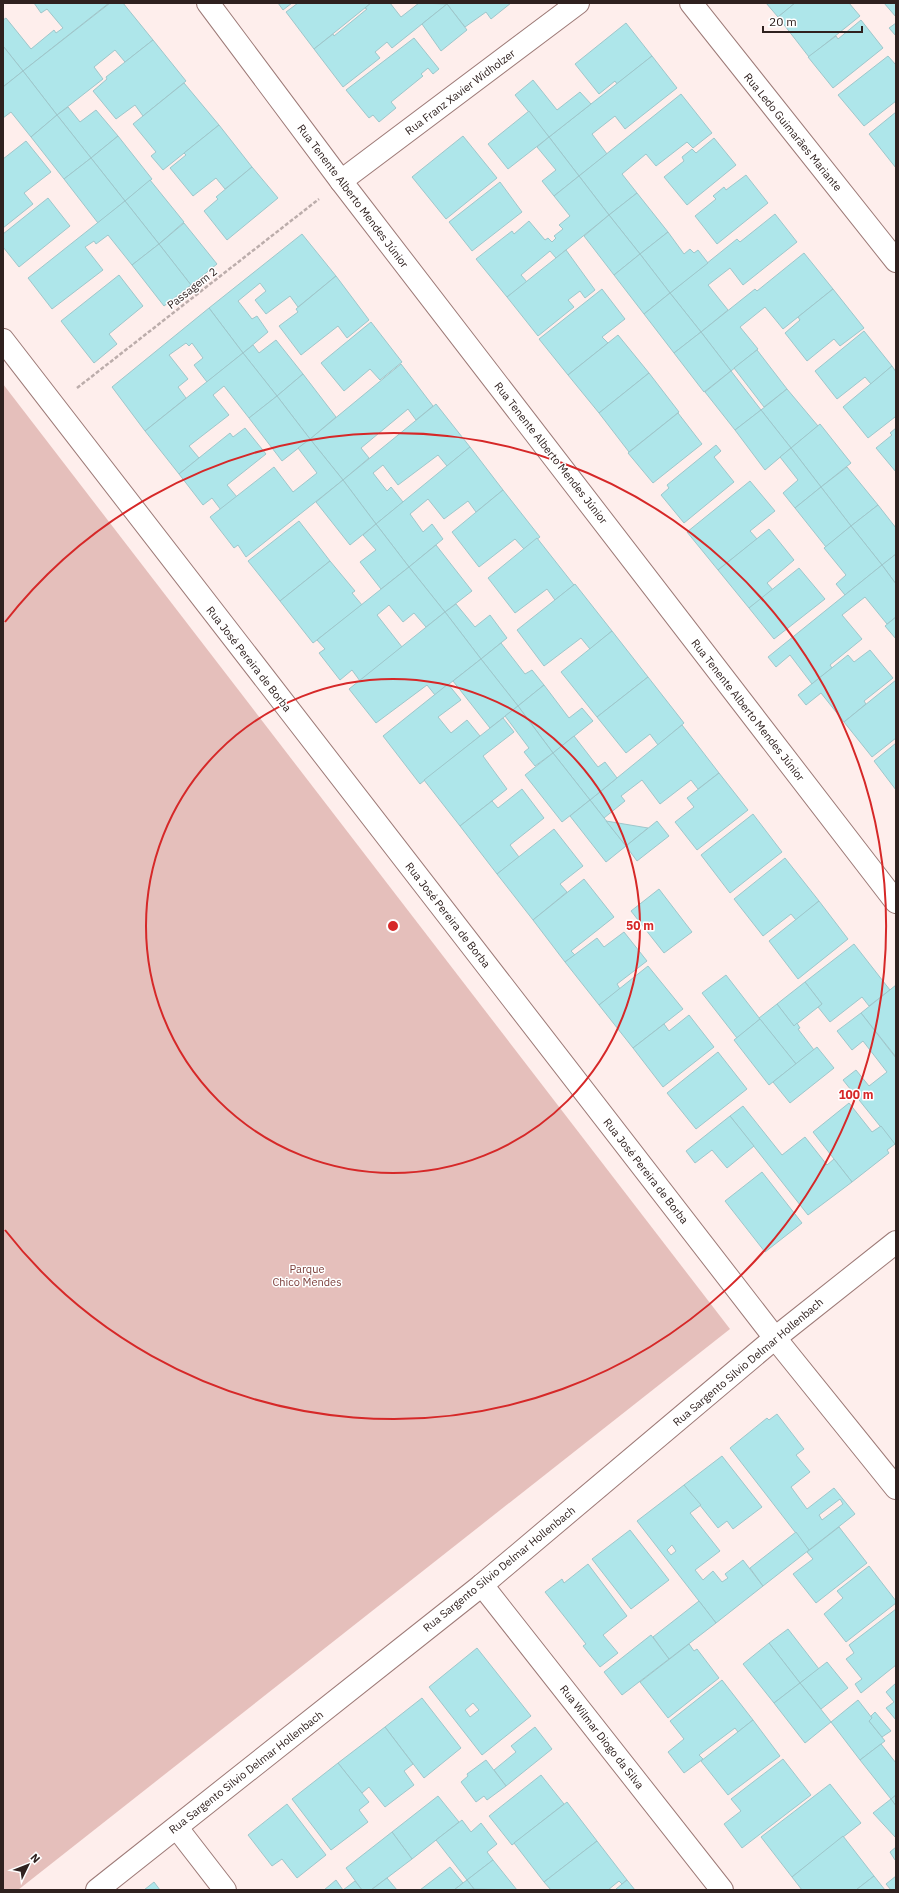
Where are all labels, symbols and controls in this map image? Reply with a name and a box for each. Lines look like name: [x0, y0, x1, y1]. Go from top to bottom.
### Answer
scale bar: [763, 8, 862, 34]
text: 20 m: [769, 14, 797, 29]
street label: Rua Franz Xavier Widholzer: [402, 46, 518, 138]
street label: Rua Ledo Guimarães Mariante: [741, 70, 845, 194]
street label: Rua Tenente Alberto Mendes Júnior: [294, 121, 412, 271]
street label: Passagem 2: [164, 264, 220, 312]
street label: Rua Tenente Alberto Mendes Júnior: [491, 379, 611, 527]
street label: Rua José Pereira de Borba: [203, 604, 295, 715]
street label: Rua Tenente Alberto Mendes Júnior: [688, 636, 808, 784]
street label: Rua José Pereira de Borba: [402, 860, 494, 971]
text: 50 m: [626, 918, 654, 933]
centre of rings: [386, 919, 400, 933]
text: 100 m: [838, 1087, 874, 1102]
street label: Rua José Pereira de Borba: [600, 1116, 692, 1227]
park label: Parque Chico Mendes: [272, 1262, 342, 1289]
street label: Rua Sargento Silvio Delmar Hollenbach: [670, 1295, 826, 1429]
street label: Rua Sargento Silvio Delmar Hollenbach: [420, 1503, 578, 1635]
street label: Rua Wilmar Diogo da Silva: [557, 1682, 647, 1792]
street label: Rua Sargento Silvio Delmar Hollenbach: [166, 1707, 326, 1837]
north arrow: [8, 1845, 48, 1885]
text: N: [27, 1850, 43, 1866]

